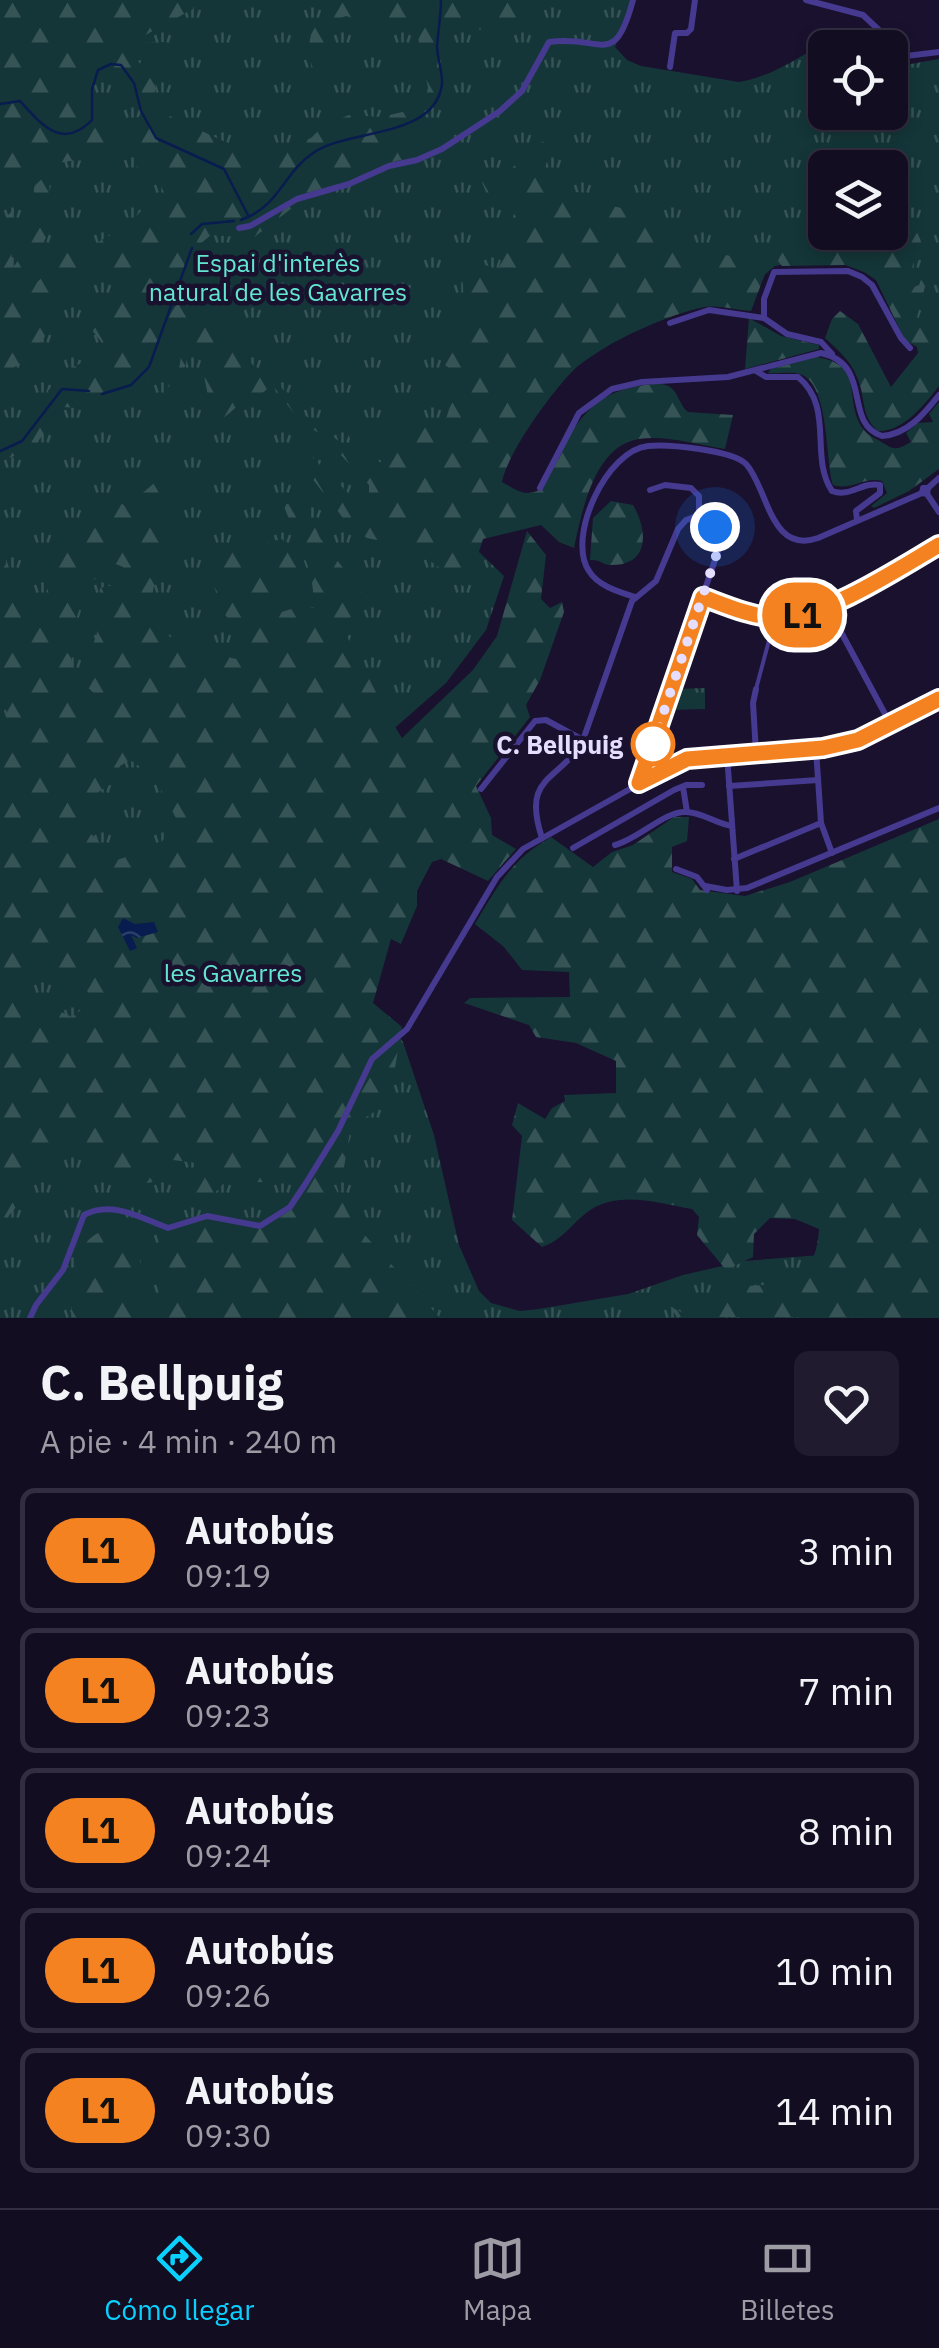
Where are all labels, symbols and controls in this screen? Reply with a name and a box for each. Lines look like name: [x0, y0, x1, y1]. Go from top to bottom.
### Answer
map controls: [808, 30, 908, 250]
button: locate: [808, 30, 908, 130]
button: layers: [808, 150, 908, 250]
park label: Espai d'interès natural de les Gavarres: [149, 246, 407, 308]
your location: [690, 502, 740, 552]
line badge: L1: [757, 582, 847, 648]
text: L1: [782, 592, 822, 638]
marker: C. Bellpuig: [632, 723, 674, 765]
place label: C. Bellpuig: [496, 728, 623, 761]
park label: les Gavarres: [164, 956, 302, 989]
text: C. Bellpuig: [40, 1351, 283, 1413]
button: heart: [794, 1351, 899, 1456]
text: A pie · 4 min · 240 m: [40, 1420, 337, 1462]
text: Autobús: [185, 1505, 334, 1554]
text: 3 min: [798, 1526, 894, 1575]
text: L1: [80, 1527, 120, 1573]
text: 09:19: [185, 1554, 271, 1596]
text: Autobús: [185, 1645, 334, 1694]
text: 7 min: [798, 1666, 894, 1715]
text: L1: [80, 1667, 120, 1713]
text: 09:23: [185, 1694, 271, 1736]
text: Autobús: [185, 1785, 334, 1834]
text: 8 min: [798, 1806, 894, 1855]
text: L1: [80, 1807, 120, 1853]
text: 09:24: [185, 1834, 271, 1876]
text: Autobús: [185, 1925, 334, 1974]
text: 10 min: [775, 1946, 894, 1995]
text: L1: [80, 1947, 120, 1993]
text: 09:26: [185, 1974, 271, 2016]
text: Autobús: [185, 2065, 334, 2114]
text: 14 min: [775, 2086, 894, 2135]
text: L1: [80, 2087, 120, 2133]
text: 09:30: [185, 2114, 271, 2156]
tab: Cómo llegar: [104, 2231, 254, 2328]
tab: Mapa: [463, 2231, 532, 2328]
tab: Billetes: [740, 2231, 835, 2328]

